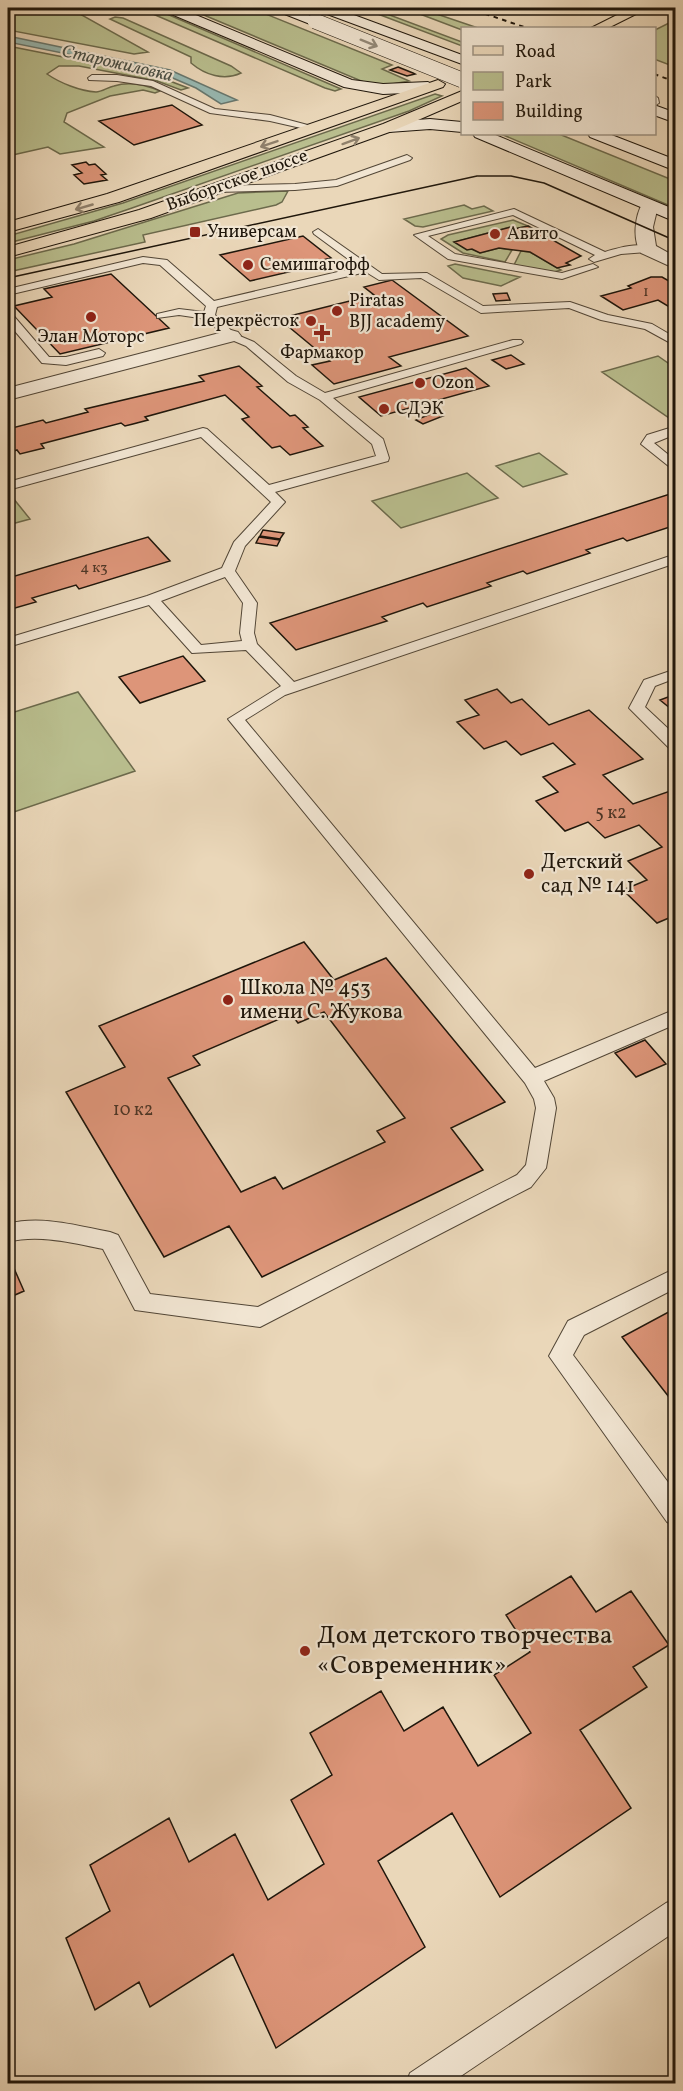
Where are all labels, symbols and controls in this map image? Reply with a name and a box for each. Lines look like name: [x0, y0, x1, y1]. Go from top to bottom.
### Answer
legend: [461, 27, 656, 135]
one-way arrow: [359, 38, 378, 49]
water label: Старожиловка: [59, 39, 175, 89]
text: Road: [515, 40, 556, 65]
text: Park: [515, 70, 552, 95]
text: Building: [515, 100, 583, 125]
one-way arrow: [341, 134, 360, 145]
one-way arrow: [260, 139, 279, 150]
street label: Выборгское шоссе: [163, 144, 311, 218]
one-way arrow: [75, 201, 94, 213]
place label: Универсам: [207, 220, 297, 245]
place label: Авито: [507, 222, 558, 247]
marker: Универсам: [188, 225, 202, 239]
marker: Авито: [488, 227, 502, 241]
place label: Семишагофф: [260, 253, 370, 278]
marker: Семишагофф: [241, 258, 255, 272]
house number: 1: [643, 282, 649, 303]
place label: Piratas BJJ academy: [349, 289, 446, 335]
marker: Piratas BJJ academy: [330, 304, 344, 318]
place label: Перекрёсток: [194, 309, 299, 334]
marker: Элан Моторс: [84, 310, 98, 324]
marker: Перекрёсток: [304, 314, 318, 328]
place label: Элан Моторс: [37, 325, 145, 350]
marker: Фармакор: [315, 326, 329, 340]
place label: Фармакор: [280, 341, 364, 366]
place label: Ozon: [432, 371, 475, 396]
marker: Ozon: [413, 376, 427, 390]
place label: СДЭК: [396, 397, 444, 422]
marker: СДЭК: [377, 402, 391, 416]
house number: 4 к3: [80, 558, 108, 579]
house number: 5 к2: [595, 801, 627, 826]
place label: Детский сад № 141: [541, 848, 634, 901]
marker: Детский сад № 141: [522, 867, 536, 881]
place label: Школа № 453 имени С. Жукова: [240, 974, 403, 1027]
marker: Школа № 453 имени С. Жукова: [221, 993, 235, 1007]
house number: 10 к2: [113, 1098, 153, 1123]
place label: Дом детского творчества «Современник»: [317, 1618, 613, 1684]
marker: Дом детского творчества «Современник»: [298, 1644, 312, 1658]

